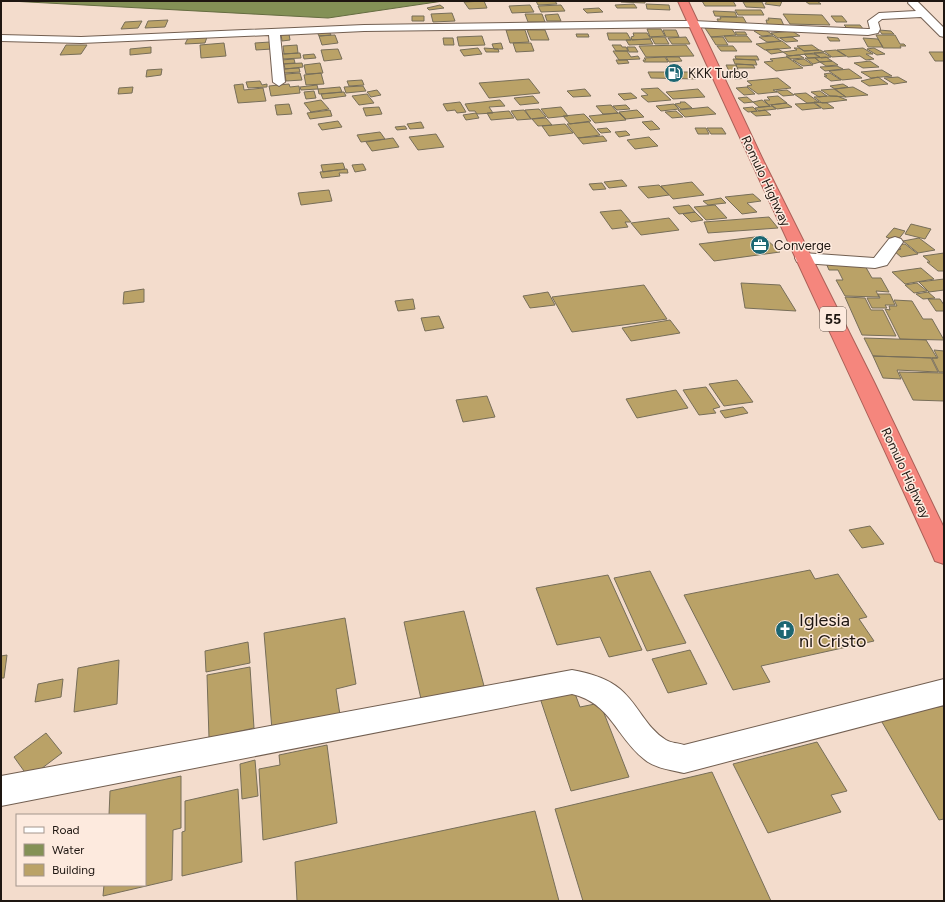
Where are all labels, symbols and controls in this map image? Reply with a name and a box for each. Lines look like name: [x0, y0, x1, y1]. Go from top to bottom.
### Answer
fuel station icon: KKK Turbo: [663, 62, 685, 84]
place label: KKK Turbo: [688, 66, 748, 81]
street label: Romulo Highway: [738, 133, 794, 229]
office icon: Converge: [749, 234, 771, 256]
place label: Converge: [774, 238, 831, 253]
road number: 55: [820, 307, 846, 331]
street label: Romulo Highway: [878, 425, 934, 521]
place label: Iglesia ni Cristo: [799, 609, 867, 652]
church icon: Iglesia ni Cristo: [774, 619, 796, 641]
legend: [16, 814, 146, 886]
text: Road: [52, 823, 80, 837]
text: Water: [52, 843, 84, 857]
text: Building: [52, 863, 95, 877]

